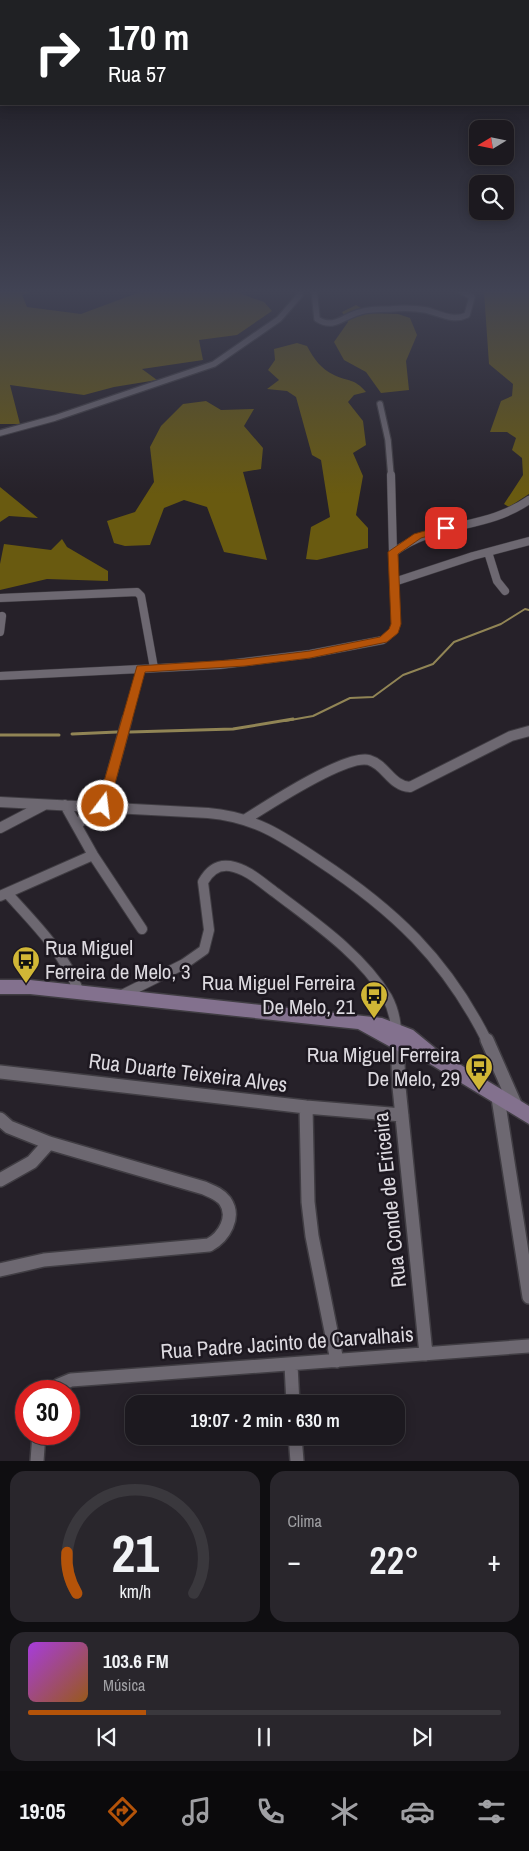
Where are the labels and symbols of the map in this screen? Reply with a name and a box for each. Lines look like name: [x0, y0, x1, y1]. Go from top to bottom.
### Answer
north arrow: [469, 120, 514, 165]
pin: [425, 507, 467, 549]
position arrow: [76, 779, 128, 831]
place label: Rua Miguel Ferreira de Melo, 3: [45, 933, 191, 986]
bus stop icon: Rua Miguel Ferreira de Melo, 3: [11, 945, 41, 984]
place label: Rua Miguel Ferreira De Melo, 21: [202, 968, 355, 1021]
bus stop icon: Rua Miguel Ferreira De Melo, 21: [359, 980, 389, 1019]
place label: Rua Miguel Ferreira De Melo, 29: [307, 1040, 460, 1093]
street label: Rua Duarte Teixeira Alves: [87, 1046, 289, 1099]
bus stop icon: Rua Miguel Ferreira De Melo, 29: [464, 1052, 494, 1091]
street label: Rua Conde de Ericeira: [366, 1111, 413, 1289]
street label: Rua Padre Jacinto de Carvalhais: [159, 1319, 415, 1366]
speed limit sign: 30: [15, 1380, 80, 1445]

